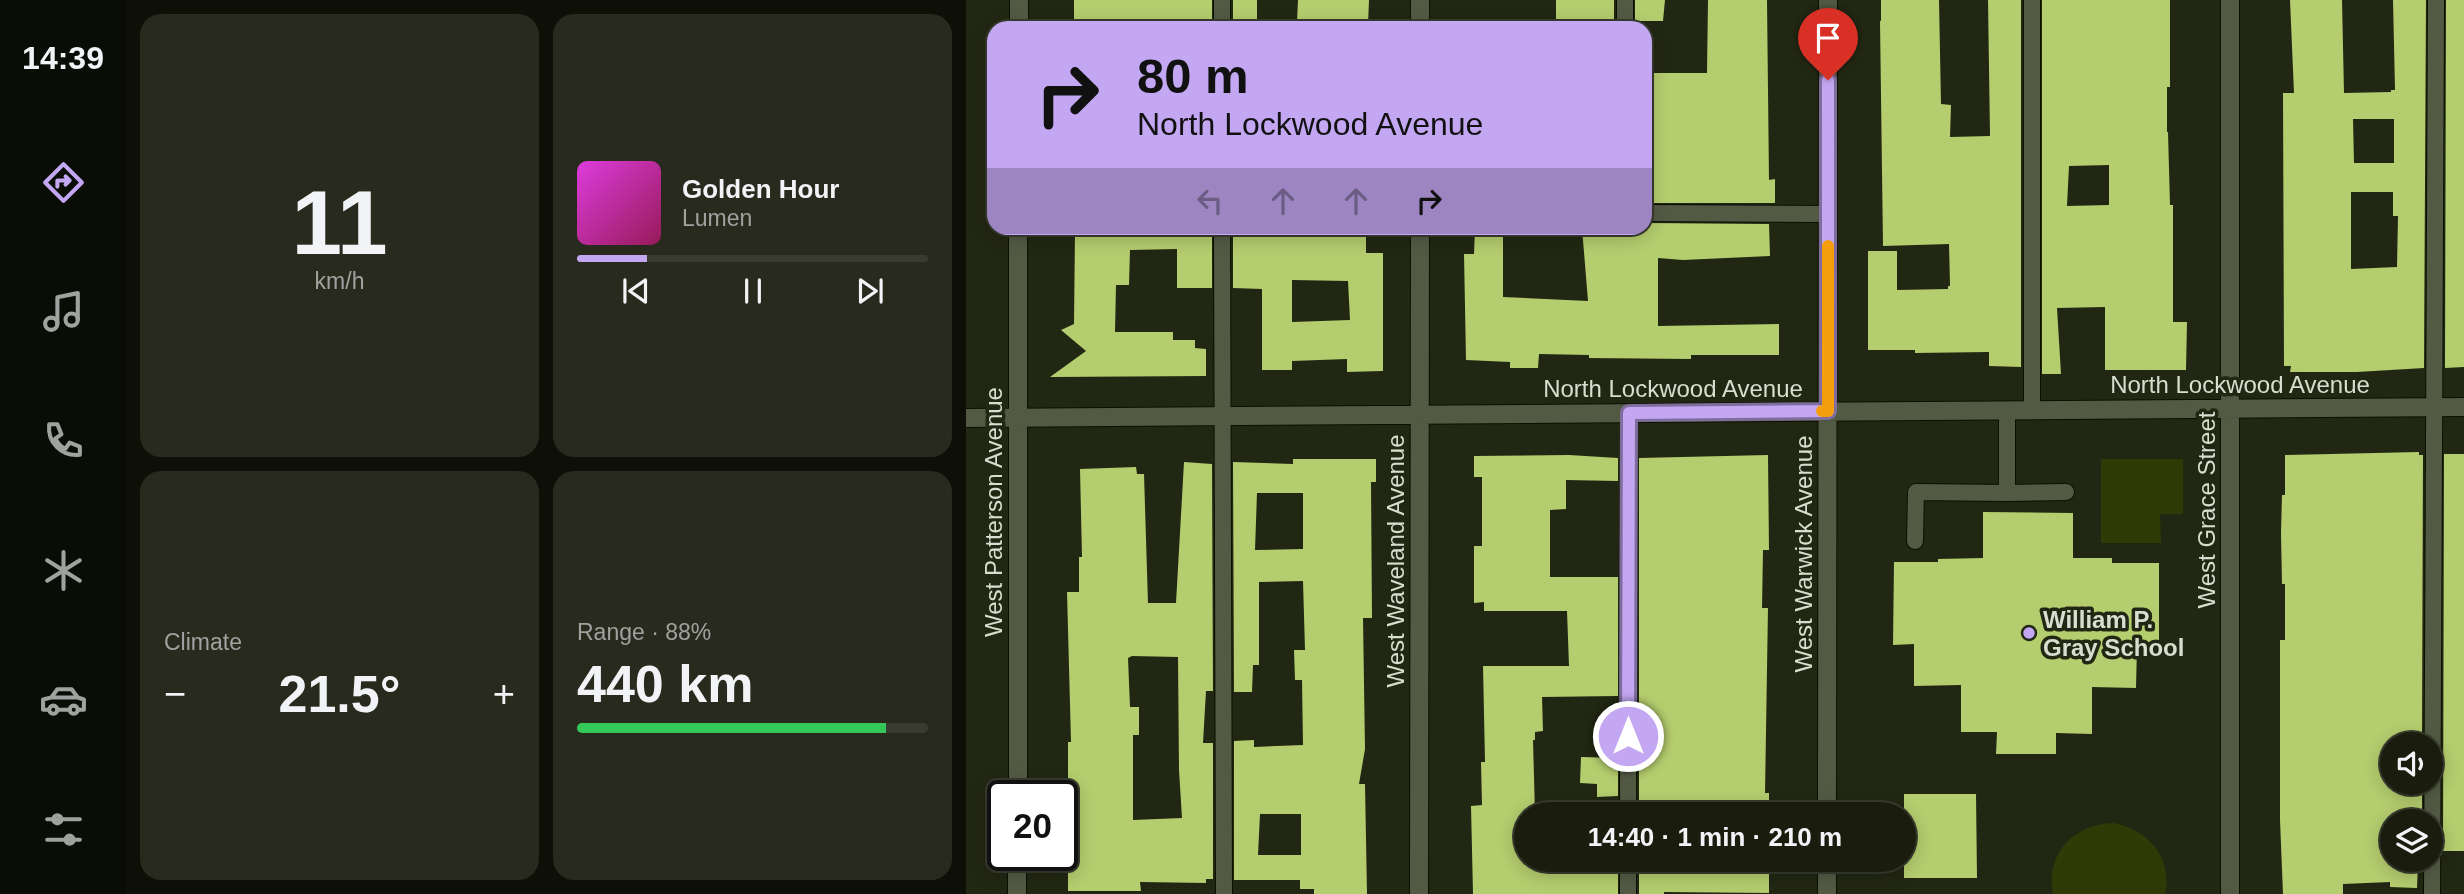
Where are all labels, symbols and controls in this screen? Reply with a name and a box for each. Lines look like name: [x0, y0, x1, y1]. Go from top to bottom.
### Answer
pin: [1798, 8, 1858, 80]
icon: arrive: [1809, 19, 1847, 57]
text: 14:39: [22, 40, 104, 76]
icon: right: [1022, 49, 1113, 140]
text: 80 m: [1137, 49, 1249, 103]
text: North Lockwood Avenue: [1137, 106, 1483, 142]
icon: directions: [39, 158, 88, 207]
text: 11: [291, 172, 388, 273]
text: Golden Hour: [682, 174, 839, 204]
icon: left: [1191, 182, 1229, 220]
icon: ahead: [1264, 182, 1302, 220]
icon: ahead: [1337, 182, 1375, 220]
icon: right: [1410, 182, 1448, 220]
text: Lumen: [682, 205, 752, 231]
text: km/h: [315, 268, 364, 294]
icon: previous: [617, 272, 655, 310]
icon: pause: [734, 272, 772, 310]
icon: next: [851, 272, 889, 310]
icon: music: [39, 287, 88, 336]
street label: North Lockwood Avenue: [2110, 371, 2370, 398]
street label: North Lockwood Avenue: [1543, 375, 1803, 402]
street label: West Patterson Avenue: [980, 387, 1007, 637]
street label: West Grace Street: [2193, 411, 2220, 608]
icon: phone: [39, 416, 88, 465]
street label: West Waveland Avenue: [1382, 434, 1409, 688]
street label: West Warwick Avenue: [1790, 436, 1817, 672]
icon: climate: [39, 546, 88, 595]
place label: William P. Gray School: [2043, 606, 2184, 661]
text: Range · 88%: [577, 619, 711, 645]
marker: William P. Gray School: [2021, 625, 2037, 641]
text: Climate: [164, 629, 242, 655]
text: 440 km: [577, 655, 753, 713]
text: 21.5°: [278, 665, 401, 723]
text: −: [164, 673, 186, 715]
text: +: [493, 673, 515, 715]
icon: car: [39, 675, 88, 724]
position arrow: [1591, 699, 1665, 773]
map controls: [2380, 732, 2443, 872]
button: sound: [2380, 732, 2443, 795]
speed limit sign: 20: [987, 780, 1078, 871]
icon: filters: [39, 805, 88, 854]
button: layers: [2380, 809, 2443, 872]
text: 14:40 · 1 min · 210 m: [1588, 822, 1842, 852]

